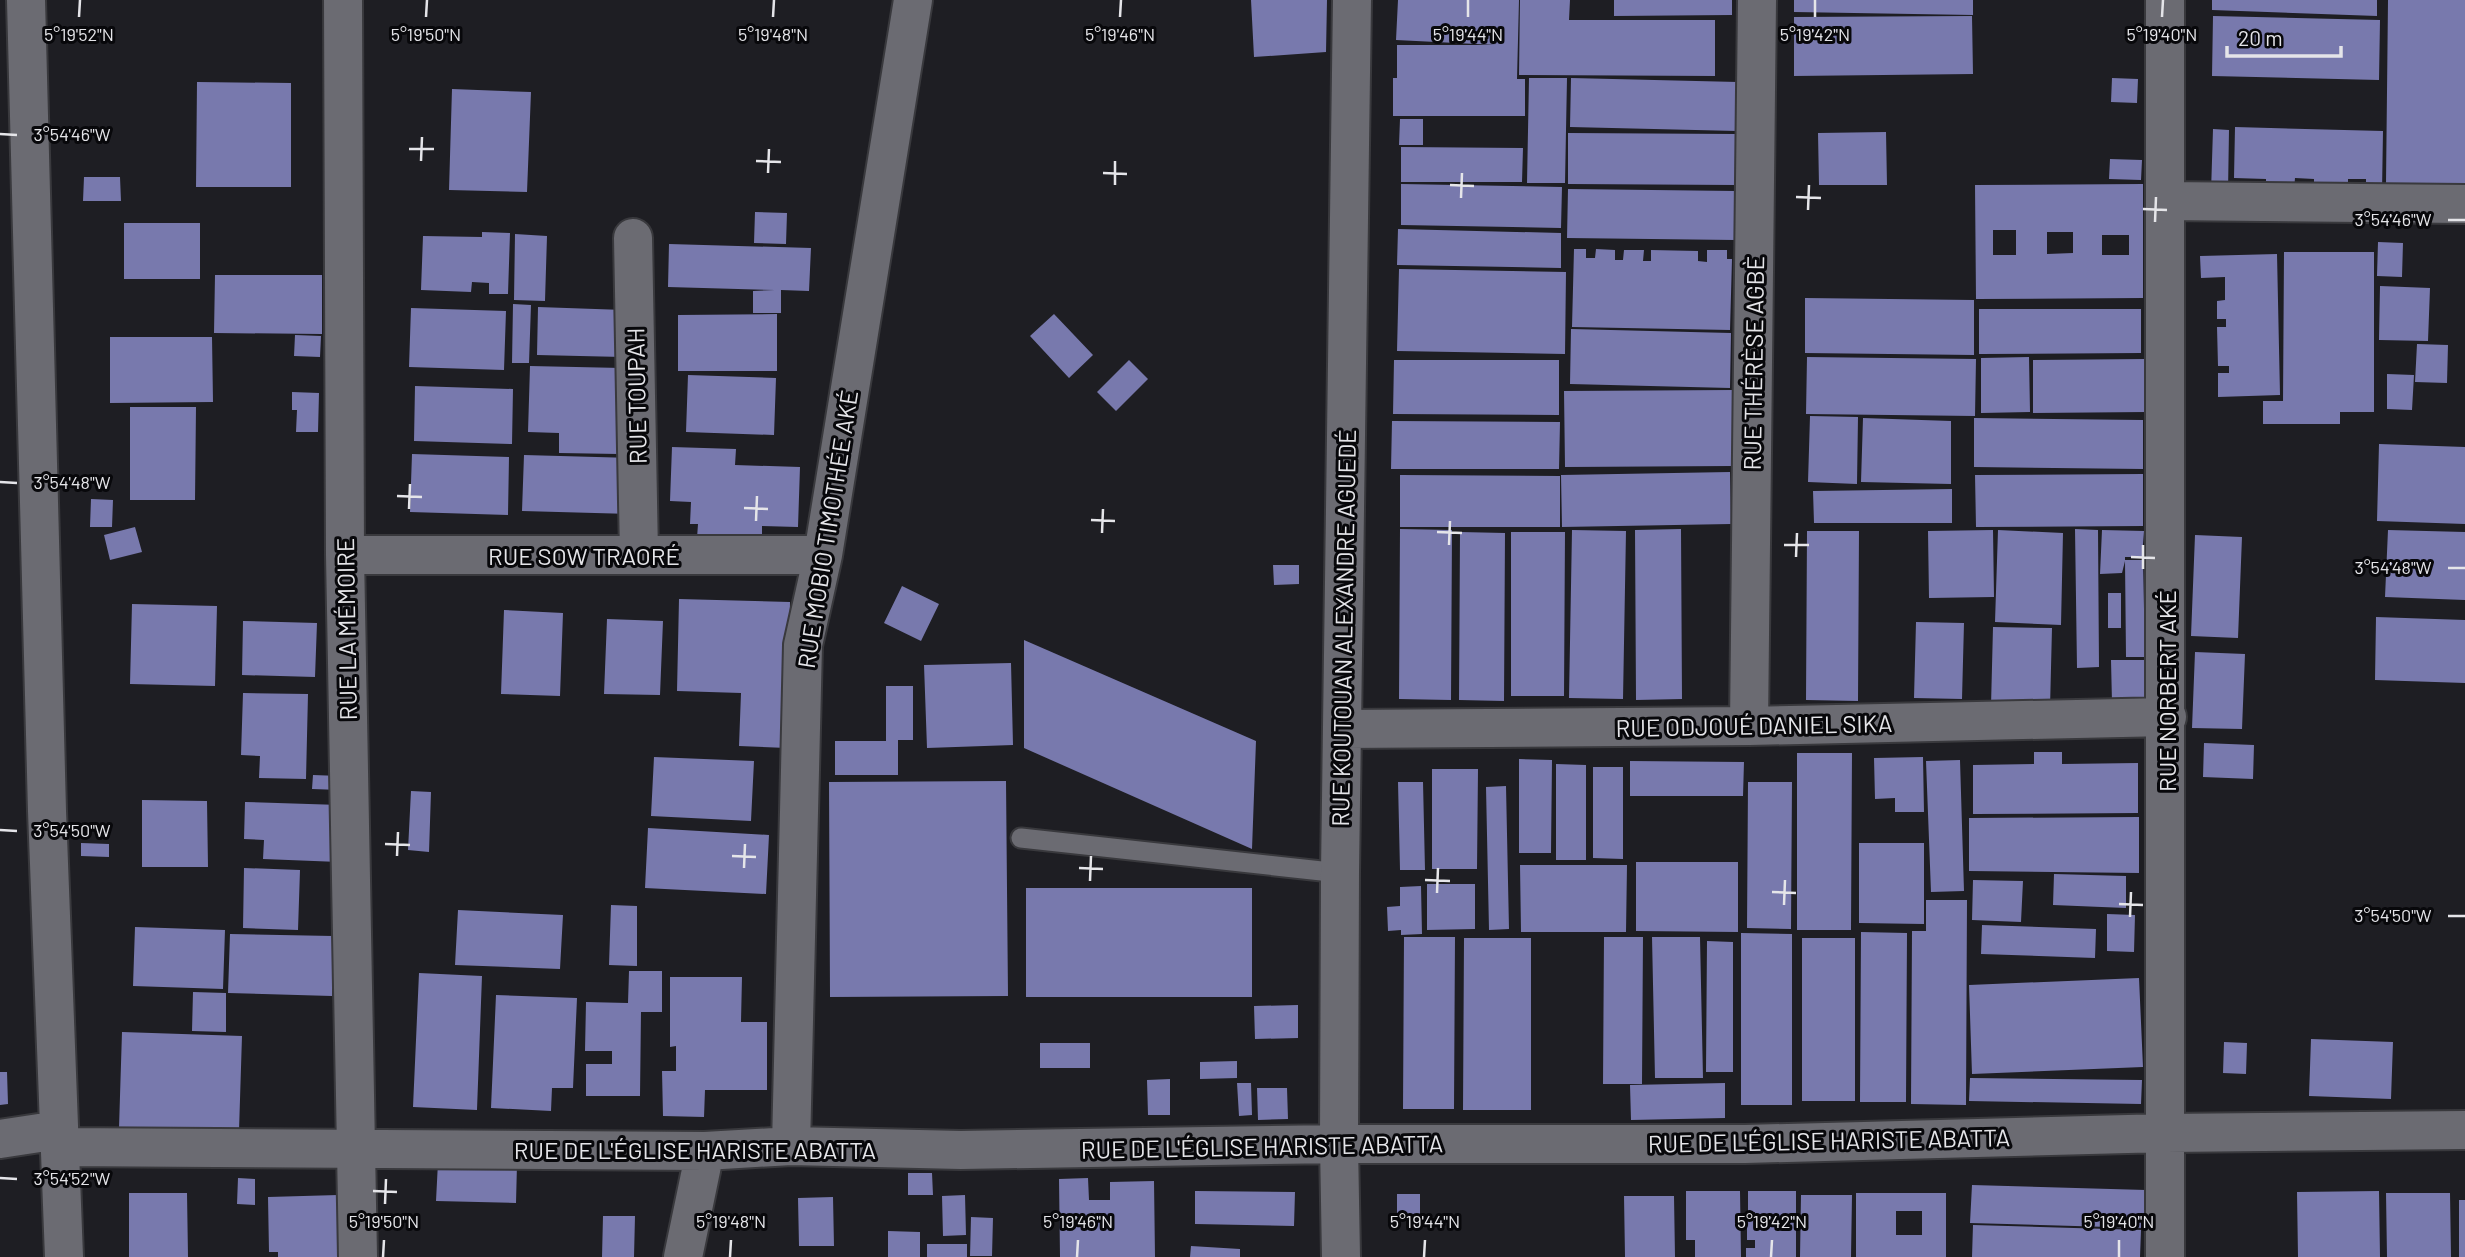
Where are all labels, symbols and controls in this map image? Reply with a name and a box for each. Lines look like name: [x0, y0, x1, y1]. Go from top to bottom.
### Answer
scale bar: [2227, 14, 2341, 58]
text: 5°19'52"N: [44, 23, 114, 45]
text: 5°19'50"N: [391, 23, 461, 45]
text: 5°19'48"N: [738, 23, 808, 45]
text: 5°19'46"N: [1085, 23, 1155, 45]
text: 5°19'44"N: [1433, 23, 1503, 45]
text: 5°19'42"N: [1780, 23, 1850, 45]
text: 5°19'40"N: [2127, 23, 2198, 45]
text: 20 m: [2238, 25, 2283, 50]
text: 3°54'46"W: [34, 123, 111, 145]
text: 3°54'46"W: [2355, 208, 2432, 230]
street label: RUE THÉRÈSE AGBÈ: [1737, 255, 1769, 471]
street label: RUE TOUPAH: [620, 328, 652, 464]
street label: RUE MOBIO TIMOTHÉE AKÉ: [791, 388, 863, 670]
street label: RUE KOUTOUAN ALEXANDRE AGUEDÉ: [1325, 429, 1361, 827]
text: 3°54'48"W: [33, 471, 111, 493]
street label: RUE LA MÉMOIRE: [330, 537, 362, 721]
street label: RUE SOW TRAORÉ: [488, 541, 680, 570]
text: 3°54'48"W: [2354, 556, 2432, 578]
street label: RUE NORBERT AKÉ: [2152, 590, 2181, 792]
street label: RUE ODJOUÉ DANIEL SIKA: [1615, 708, 1893, 742]
text: 3°54'50"W: [33, 819, 111, 841]
text: 3°54'50"W: [2354, 904, 2432, 926]
street label: RUE DE L'ÉGLISE HARISTE ABATTA: [1648, 1122, 2010, 1158]
street label: RUE DE L'ÉGLISE HARISTE ABATTA: [1081, 1128, 1443, 1164]
street label: RUE DE L'ÉGLISE HARISTE ABATTA: [514, 1135, 876, 1164]
text: 3°54'52"W: [34, 1167, 111, 1189]
text: 5°19'50"N: [349, 1210, 419, 1232]
text: 5°19'48"N: [696, 1210, 766, 1232]
text: 5°19'46"N: [1043, 1210, 1113, 1232]
text: 5°19'44"N: [1390, 1210, 1460, 1232]
text: 5°19'42"N: [1737, 1210, 1807, 1232]
text: 5°19'40"N: [2084, 1210, 2155, 1232]

